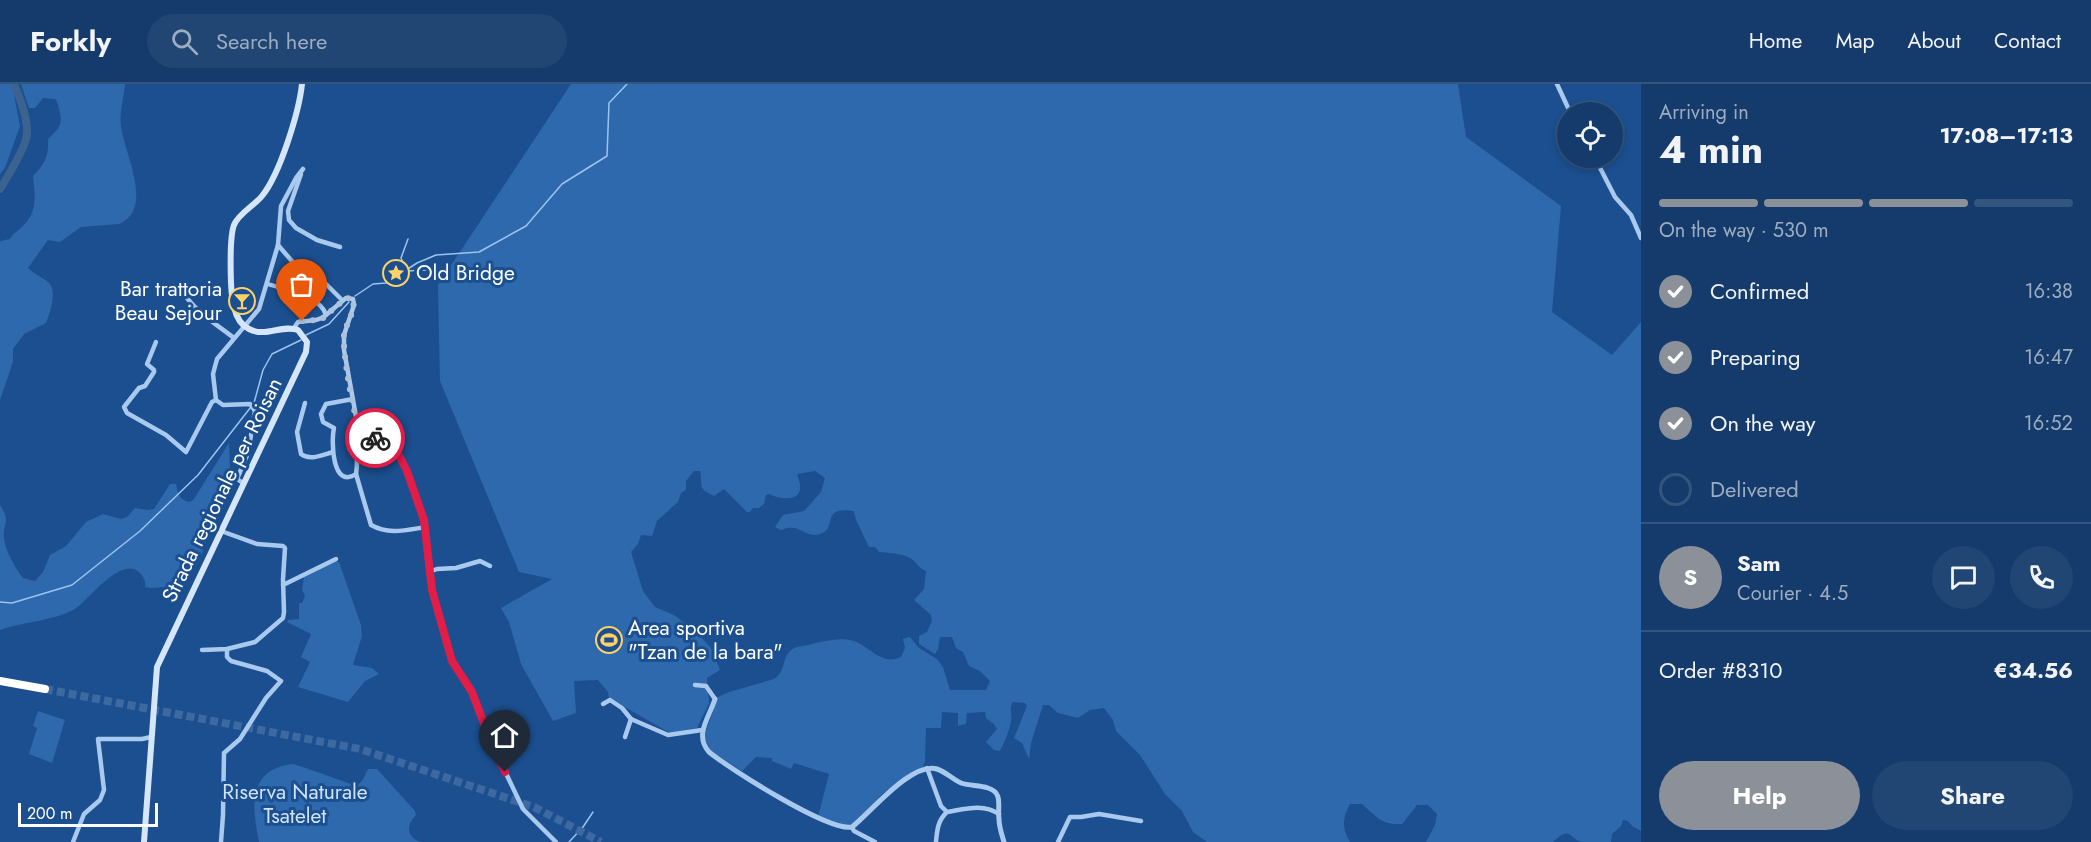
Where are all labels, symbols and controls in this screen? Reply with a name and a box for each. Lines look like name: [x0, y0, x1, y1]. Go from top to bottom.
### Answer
search box: [147, 14, 567, 68]
text: Forkly: [30, 21, 111, 62]
icon: search: [168, 25, 201, 58]
text: Search here: [216, 25, 327, 57]
text: Home: [1749, 26, 1802, 56]
text: Map: [1835, 26, 1875, 56]
text: About: [1908, 26, 1961, 56]
text: Contact: [1994, 26, 2061, 56]
text: Arriving in: [1659, 98, 1749, 127]
map controls: [1557, 102, 1623, 168]
button: locate: [1557, 102, 1623, 168]
text: 17:08–17:13: [1939, 119, 2073, 151]
text: 4 min: [1659, 121, 1763, 178]
text: On the way · 530 m: [1659, 216, 1829, 245]
place icon: Old Bridge: [381, 258, 411, 288]
place label: Old Bridge: [416, 258, 515, 288]
pin: [276, 259, 327, 321]
icon: bag: [285, 268, 318, 301]
place label: Bar trattoria Beau Sejour: [115, 274, 223, 328]
icon: check: [1659, 275, 1692, 308]
text: Confirmed: [1710, 275, 1809, 307]
text: 16:38: [2025, 277, 2073, 306]
bar icon: Bar trattoria Beau Sejour: [227, 286, 257, 316]
icon: check: [1659, 341, 1692, 374]
text: Preparing: [1710, 341, 1801, 373]
text: 16:47: [2024, 343, 2073, 372]
street label: Strada regionale per Roisan: [154, 373, 290, 607]
icon: check: [1659, 407, 1692, 440]
text: On the way: [1710, 407, 1815, 439]
courier: [345, 408, 405, 468]
text: 16:52: [2024, 409, 2073, 438]
icon: bike: [359, 422, 392, 455]
text: Delivered: [1710, 473, 1799, 505]
button: chat: [1932, 546, 1995, 609]
button: phone: [2010, 546, 2073, 609]
text: Sam: [1737, 547, 1781, 579]
text: S: [1684, 561, 1697, 593]
text: Courier · 4.5: [1737, 579, 1848, 608]
place label: Area sportiva "Tzan de la bara": [628, 613, 783, 667]
sports icon: Area sportiva "Tzan de la bara": [594, 625, 624, 655]
text: Order #8310: [1659, 654, 1782, 686]
text: €34.56: [1994, 654, 2073, 686]
pin: [479, 710, 530, 772]
icon: home: [488, 719, 521, 752]
button: Help: [1659, 761, 1860, 830]
button: Share: [1872, 761, 2073, 830]
park label: Riserva Naturale Tsatelet: [222, 777, 368, 831]
scale bar: [18, 800, 158, 828]
text: 200 m: [27, 802, 73, 825]

